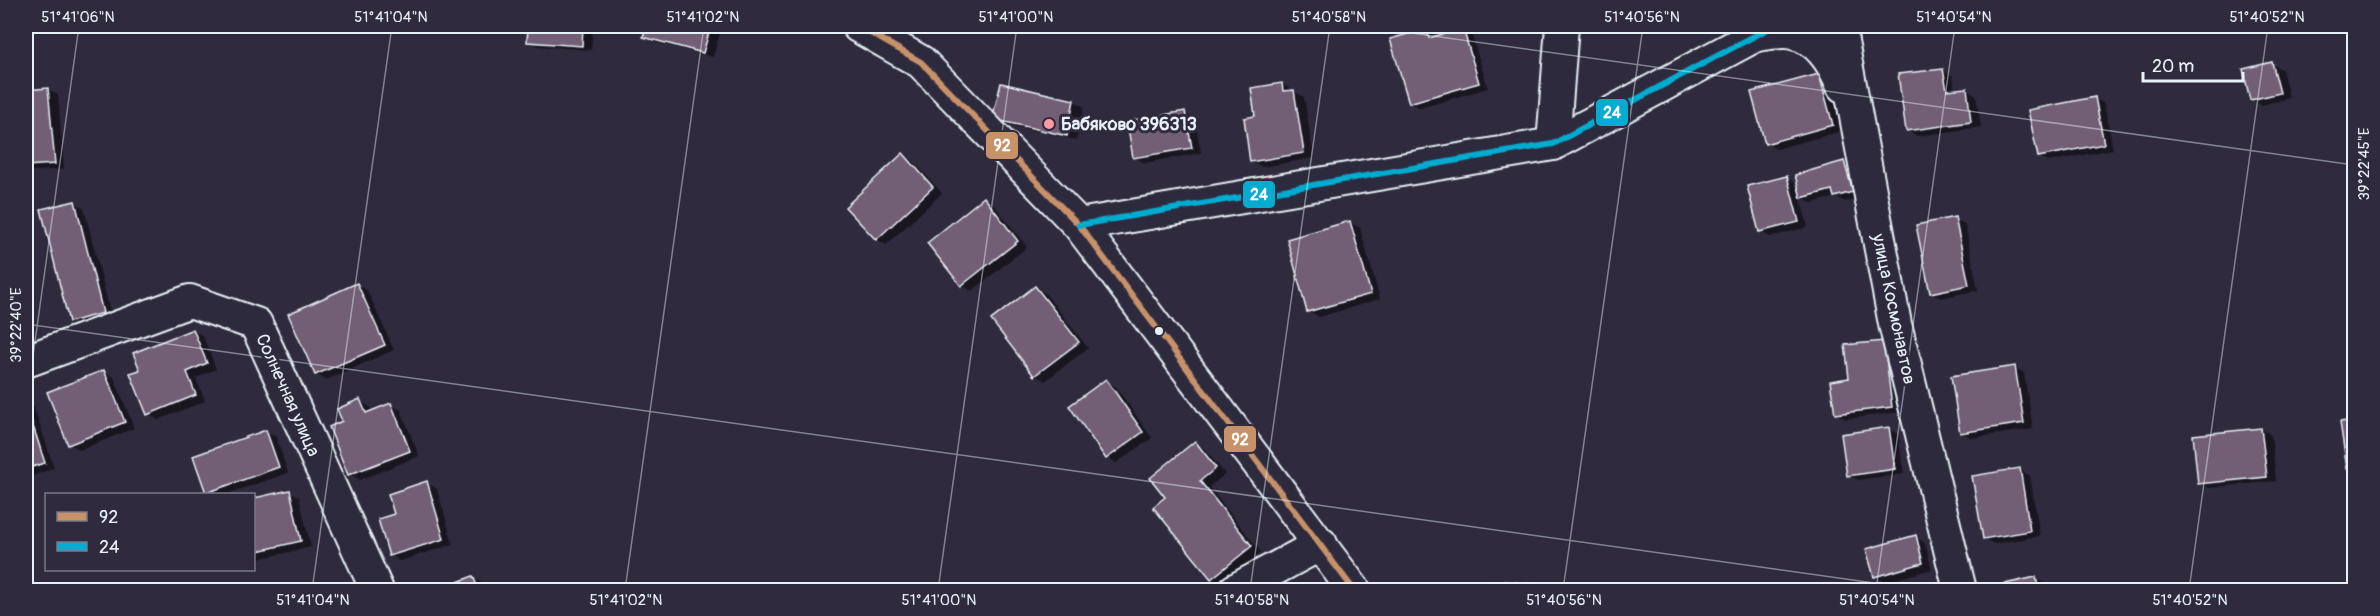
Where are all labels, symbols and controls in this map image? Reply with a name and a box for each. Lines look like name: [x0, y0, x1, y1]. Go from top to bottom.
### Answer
text: 51°41'06"N: [41, 8, 115, 27]
text: 51°41'04"N: [354, 8, 428, 27]
text: 51°41'02"N: [667, 8, 739, 27]
text: 51°41'00"N: [979, 8, 1053, 27]
text: 51°40'58"N: [1292, 8, 1366, 27]
text: 51°40'56"N: [1604, 8, 1680, 27]
text: 51°40'54"N: [1916, 8, 1992, 27]
text: 51°40'52"N: [2229, 8, 2305, 27]
scale bar: [2143, 45, 2244, 83]
text: 20 m: [2152, 55, 2194, 78]
line badge: 24: [1595, 98, 1629, 127]
text: 24: [1603, 103, 1622, 123]
place label: Бабяково 396313: [1061, 113, 1197, 136]
marker: Бабяково 396313: [1042, 117, 1056, 131]
text: 39°22'45"E: [2355, 127, 2374, 201]
line badge: 92: [985, 131, 1019, 160]
text: 92: [993, 136, 1011, 156]
line badge: 24: [1242, 180, 1276, 209]
text: 24: [1250, 185, 1269, 205]
street label: улица Космонавтов: [1866, 231, 1921, 386]
text: 39°22'40"E: [7, 287, 26, 363]
unlabelled marker: [1153, 325, 1165, 337]
street label: Солнечная улица: [250, 330, 325, 460]
line badge: 92: [1223, 425, 1257, 453]
text: 92: [1231, 430, 1249, 450]
legend: [45, 493, 255, 571]
text: 92: [99, 506, 118, 529]
text: 24: [99, 536, 120, 559]
text: 51°41'04"N: [276, 591, 350, 610]
text: 51°41'02"N: [590, 591, 662, 610]
text: 51°41'00"N: [902, 591, 976, 610]
text: 51°40'58"N: [1215, 591, 1289, 610]
text: 51°40'56"N: [1526, 591, 1602, 610]
text: 51°40'54"N: [1839, 591, 1915, 610]
text: 51°40'52"N: [2152, 591, 2228, 610]

